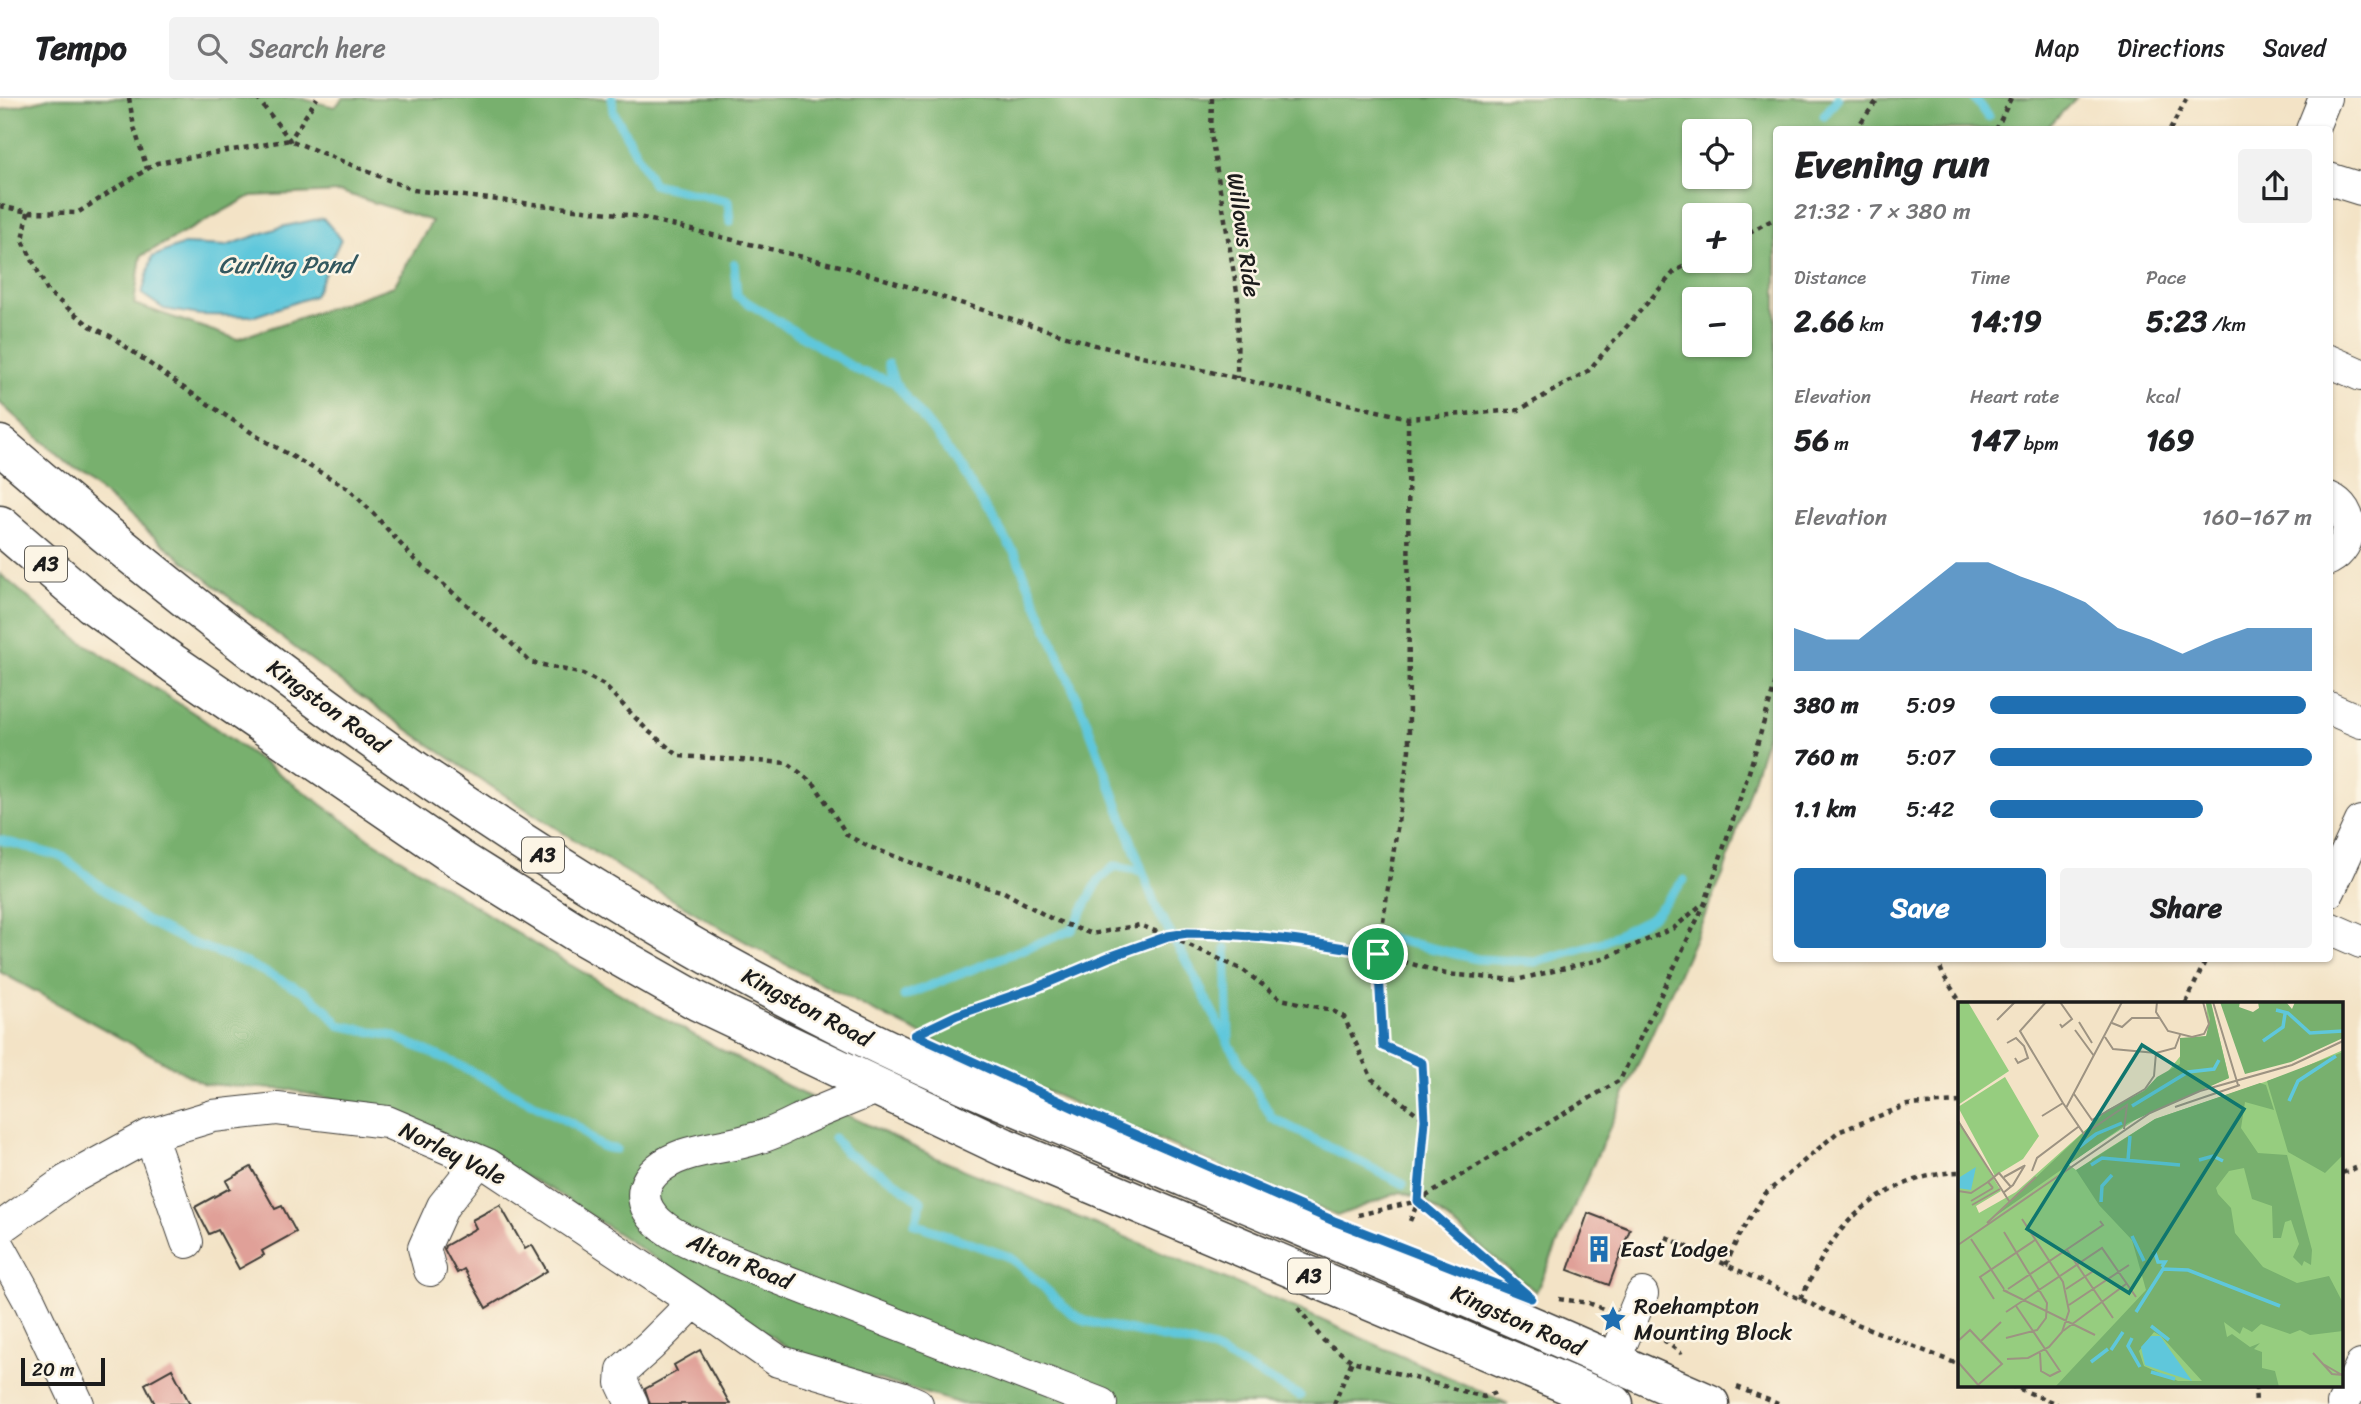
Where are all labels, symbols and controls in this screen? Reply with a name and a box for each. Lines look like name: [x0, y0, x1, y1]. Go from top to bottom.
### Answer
search box: [169, 17, 659, 80]
text: Tempo: [35, 19, 127, 77]
text: Search here: [249, 25, 386, 71]
text: Map: [2035, 27, 2079, 69]
text: Directions: [2117, 27, 2225, 69]
text: Saved: [2263, 27, 2326, 69]
icon: search: [193, 29, 231, 67]
map controls: [1682, 119, 1752, 357]
button: locate: [1682, 119, 1752, 189]
text: Evening run: [1794, 131, 1990, 198]
button: share: [2238, 149, 2312, 223]
street label: Willows Ride: [1214, 170, 1273, 300]
text: 21:32 · 7 × 380 m: [1794, 191, 1971, 232]
button: +: [1682, 203, 1752, 273]
water label: Curling Pond: [219, 244, 360, 286]
text: Distance: [1794, 261, 1866, 294]
text: Time: [1970, 261, 2010, 294]
text: Pace: [2146, 261, 2186, 294]
button: −: [1682, 287, 1752, 357]
text: 2.66: [1794, 294, 1854, 348]
text: 14:19: [1970, 294, 2042, 348]
text: 5:23: [2146, 294, 2207, 348]
text: km: [1854, 308, 1884, 341]
text: /km: [2207, 308, 2246, 341]
text: Elevation: [1794, 380, 1871, 413]
text: Heart rate: [1970, 380, 2059, 413]
text: kcal: [2146, 380, 2181, 413]
text: 56: [1794, 413, 1829, 467]
text: 147: [1970, 413, 2019, 467]
text: 169: [2146, 413, 2194, 467]
text: m: [1829, 427, 1849, 460]
text: bpm: [2019, 427, 2059, 460]
text: Elevation: [1794, 497, 1887, 538]
text: 160–167 m: [2202, 497, 2312, 538]
road number: A3: [25, 546, 67, 582]
street label: Kingston Road: [258, 648, 399, 766]
text: 380 m: [1794, 685, 1859, 726]
text: 5:09: [1906, 685, 1956, 726]
text: 760 m: [1794, 737, 1858, 778]
text: 5:07: [1906, 737, 1955, 778]
text: 1.1 km: [1794, 789, 1857, 830]
text: 5:42: [1906, 789, 1955, 830]
road number: A3: [522, 838, 564, 872]
button: Save: [1794, 868, 2046, 948]
button: Share: [2060, 868, 2312, 948]
pin: [1348, 924, 1408, 984]
icon: arrive: [1359, 935, 1397, 973]
street label: Kingston Road: [734, 956, 881, 1060]
inset map: [1958, 1002, 2344, 1386]
street label: Norley Vale: [392, 1110, 514, 1197]
street label: Alton Road: [680, 1220, 801, 1303]
place label: East Lodge: [1620, 1229, 1728, 1270]
building icon: East Lodge: [1584, 1234, 1614, 1264]
road number: A3: [1288, 1258, 1330, 1294]
street label: Kingston Road: [1444, 1273, 1593, 1369]
place label: Roehampton Mounting Block: [1634, 1286, 1793, 1353]
place icon: Roehampton Mounting Block: [1598, 1304, 1628, 1334]
text: 20 m: [32, 1353, 75, 1386]
scale bar: [21, 1355, 105, 1387]

